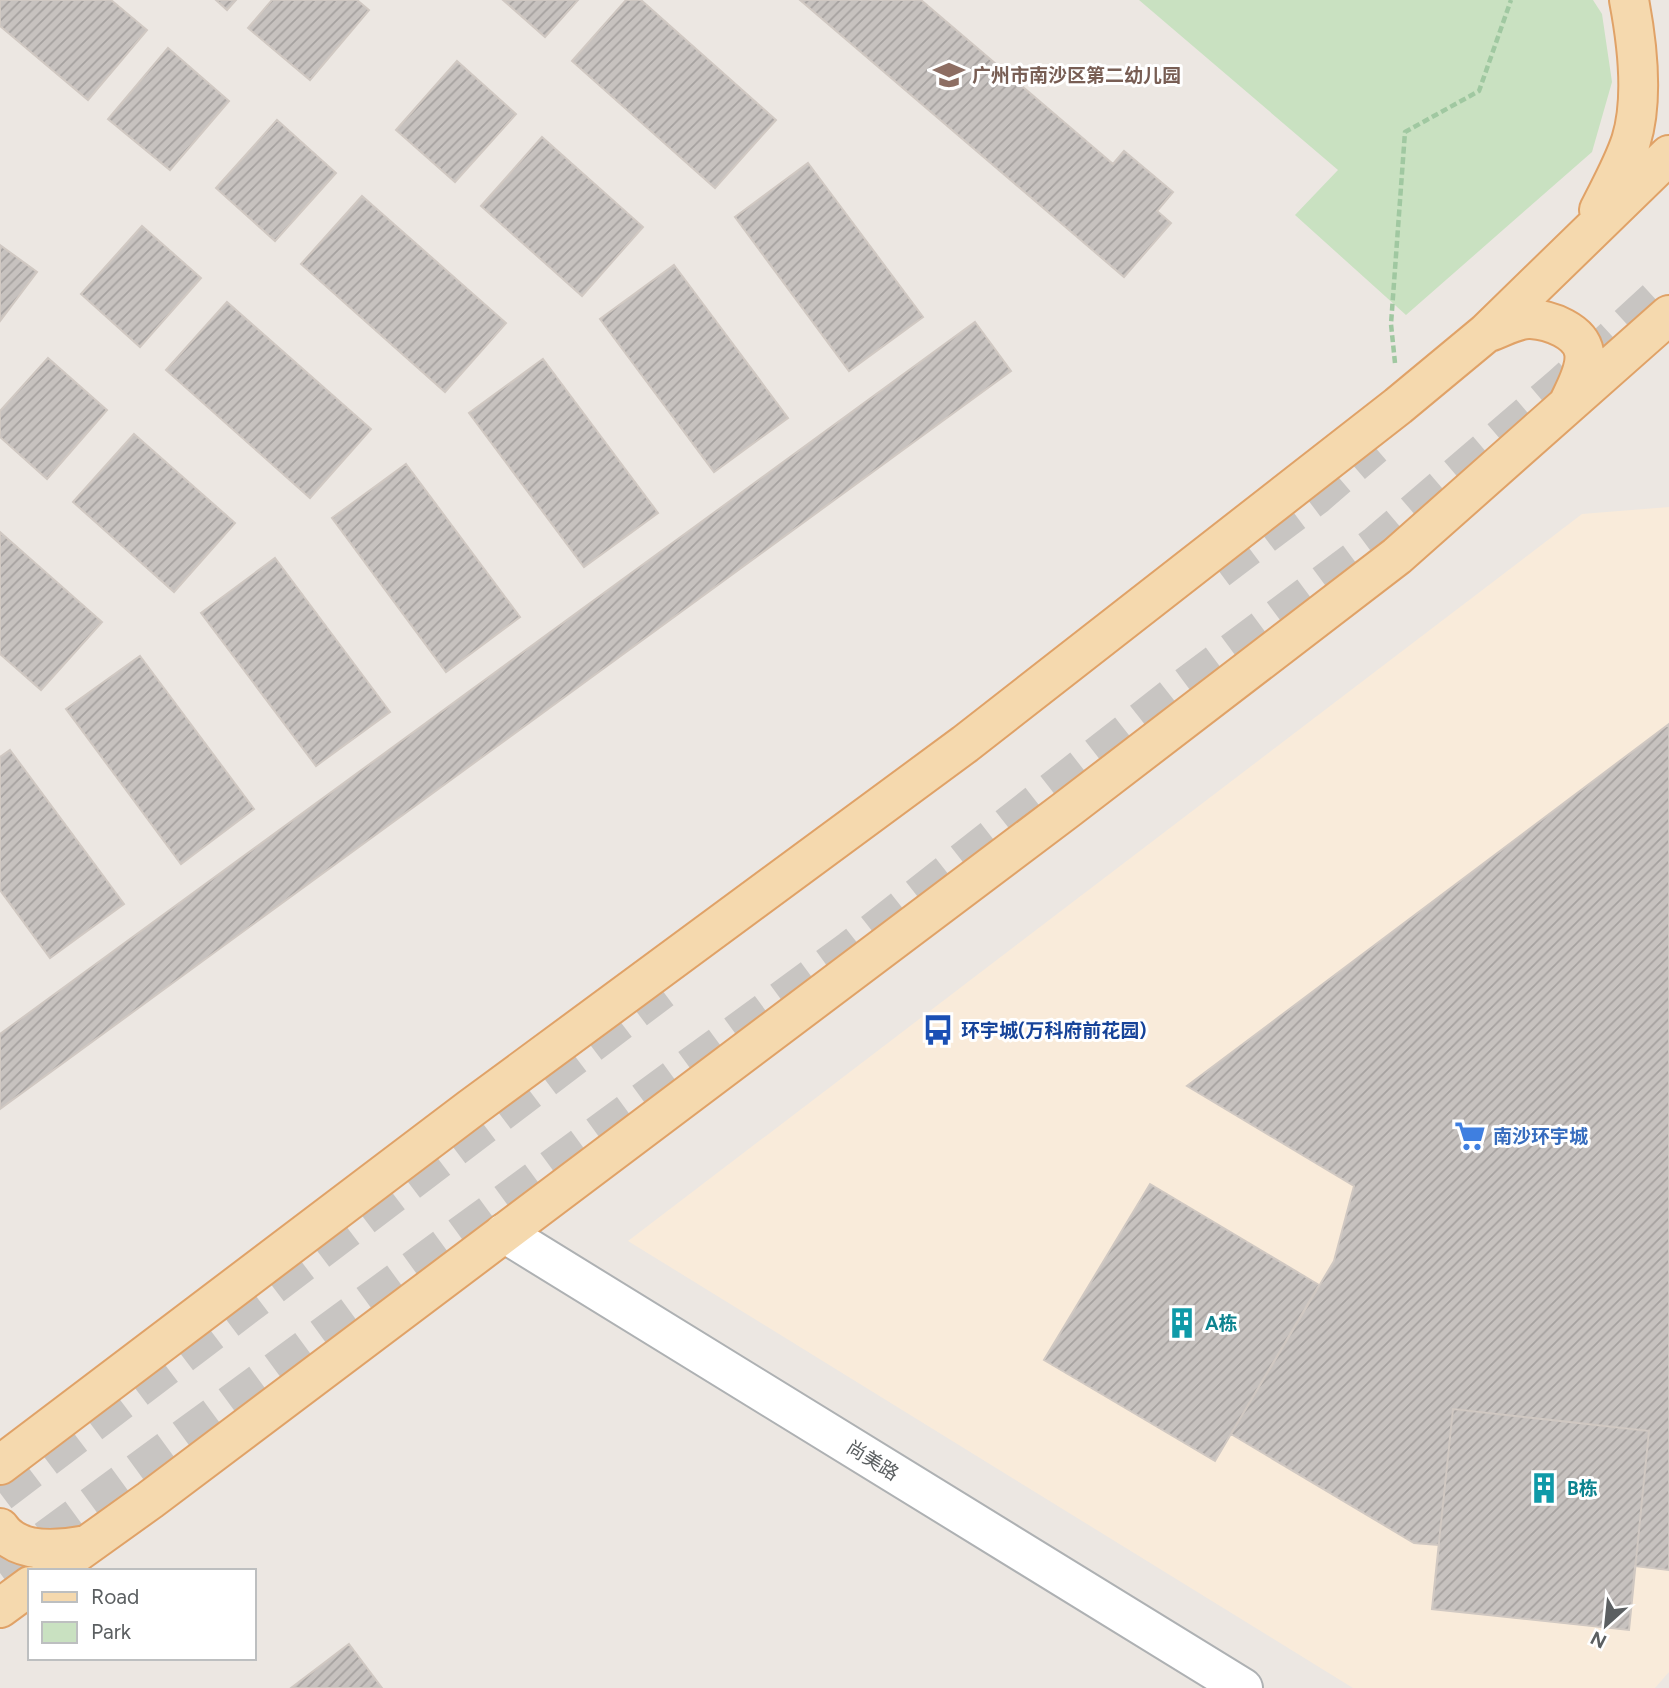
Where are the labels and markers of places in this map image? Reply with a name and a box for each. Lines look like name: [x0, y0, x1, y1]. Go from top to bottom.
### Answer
school or university icon: 广州市南沙区第二幼儿园: [932, 58, 966, 92]
place label: 广州市南沙区第二幼儿园: [972, 64, 1181, 87]
bus stop icon: 环宇城(万科府前花园): [921, 1013, 955, 1047]
place label: 环宇城(万科府前花园): [961, 1019, 1147, 1042]
supermarket icon: 南沙环宇城: [1453, 1119, 1487, 1153]
place label: 南沙环宇城: [1493, 1125, 1588, 1148]
building icon: A栋: [1165, 1306, 1199, 1340]
place label: A栋: [1205, 1312, 1238, 1335]
building icon: B栋: [1527, 1471, 1561, 1505]
place label: B栋: [1567, 1477, 1598, 1500]

